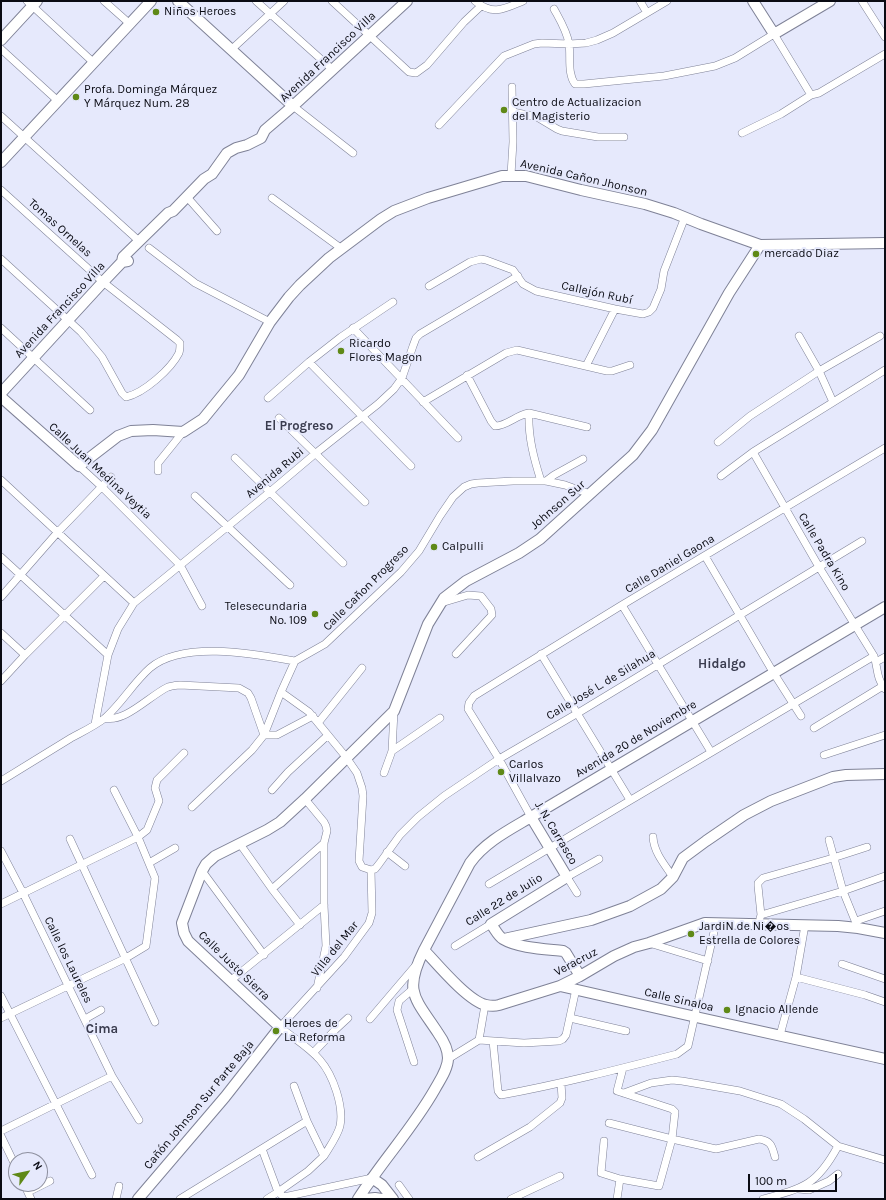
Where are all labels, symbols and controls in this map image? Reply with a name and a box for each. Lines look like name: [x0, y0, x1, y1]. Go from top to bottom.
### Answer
place label: Niños Heroes: [164, 5, 236, 19]
marker: Niños Heroes: [151, 7, 161, 17]
street label: Avenida Francisco Villa: [277, 9, 379, 105]
place label: Profa. Dominga Márquez Y Márquez Num. 28: [84, 83, 217, 111]
marker: Profa. Dominga Márquez Y Márquez Num. 28: [71, 92, 81, 102]
place label: Centro de Actualizacion del Magisterio: [512, 96, 641, 124]
marker: Centro de Actualizacion del Magisterio: [499, 105, 509, 115]
street label: Avenida Cañon Jhonson: [519, 156, 649, 200]
street label: Tomas Ornelas: [25, 196, 95, 260]
place label: mercado Diaz: [764, 247, 839, 261]
marker: mercado Diaz: [751, 249, 761, 259]
street label: Avenida Francisco Villa: [12, 259, 108, 361]
street label: Callejón Rubí: [560, 278, 634, 308]
place label: Ricardo Flores Magon: [349, 337, 422, 365]
marker: Ricardo Flores Magon: [336, 346, 346, 356]
district label: El Progreso: [265, 418, 333, 434]
street label: Calle Juan Medina Veytia: [46, 420, 154, 522]
street label: Avenida Rubi: [243, 445, 307, 501]
street label: Johnson Sur: [528, 477, 588, 533]
street label: Calle Padra Kino: [795, 510, 853, 594]
street label: Calle Daniel Gaona: [623, 532, 717, 596]
place label: Calpulli: [442, 540, 484, 554]
street label: Calle Cañon Progreso: [320, 542, 412, 634]
marker: Calpulli: [429, 542, 439, 552]
place label: Telesecundaria No. 109: [225, 600, 307, 628]
marker: Telesecundaria No. 109: [310, 609, 320, 619]
street label: Calle José L. de Silahua: [544, 647, 658, 723]
district label: Hidalgo: [698, 656, 746, 672]
street label: Avenida 20 de Noviembre: [573, 697, 699, 781]
place label: Carlos Villalvazo: [509, 758, 561, 786]
marker: Carlos Villalvazo: [496, 767, 506, 777]
street label: J. N. Carrasco: [531, 799, 581, 867]
street label: Calle 22 de Julio: [463, 871, 545, 929]
street label: Calle los Laureles: [41, 914, 95, 1006]
street label: Villa del Mar: [308, 918, 362, 980]
place label: JardiN de Ni�os Estrella de Colores: [699, 920, 800, 948]
street label: Calle Justo Sierra: [195, 928, 273, 1004]
marker: JardiN de Ni�os Estrella de Colores: [686, 929, 696, 939]
street label: Veracruz: [552, 945, 600, 979]
street label: Calle Sinaloa: [643, 985, 715, 1015]
place label: Ignacio Allende: [735, 1003, 818, 1017]
marker: Ignacio Allende: [722, 1005, 732, 1015]
place label: Heroes de La Reforma: [284, 1017, 345, 1045]
district label: Cima: [86, 1021, 118, 1037]
marker: Heroes de La Reforma: [271, 1026, 281, 1036]
street label: Cañón Johnson Sur Parte Baja: [141, 1038, 257, 1172]
north arrow: [8, 1152, 48, 1192]
text: N: [30, 1159, 45, 1173]
scale bar: [750, 1166, 839, 1192]
text: 100 m: [755, 1174, 787, 1188]

